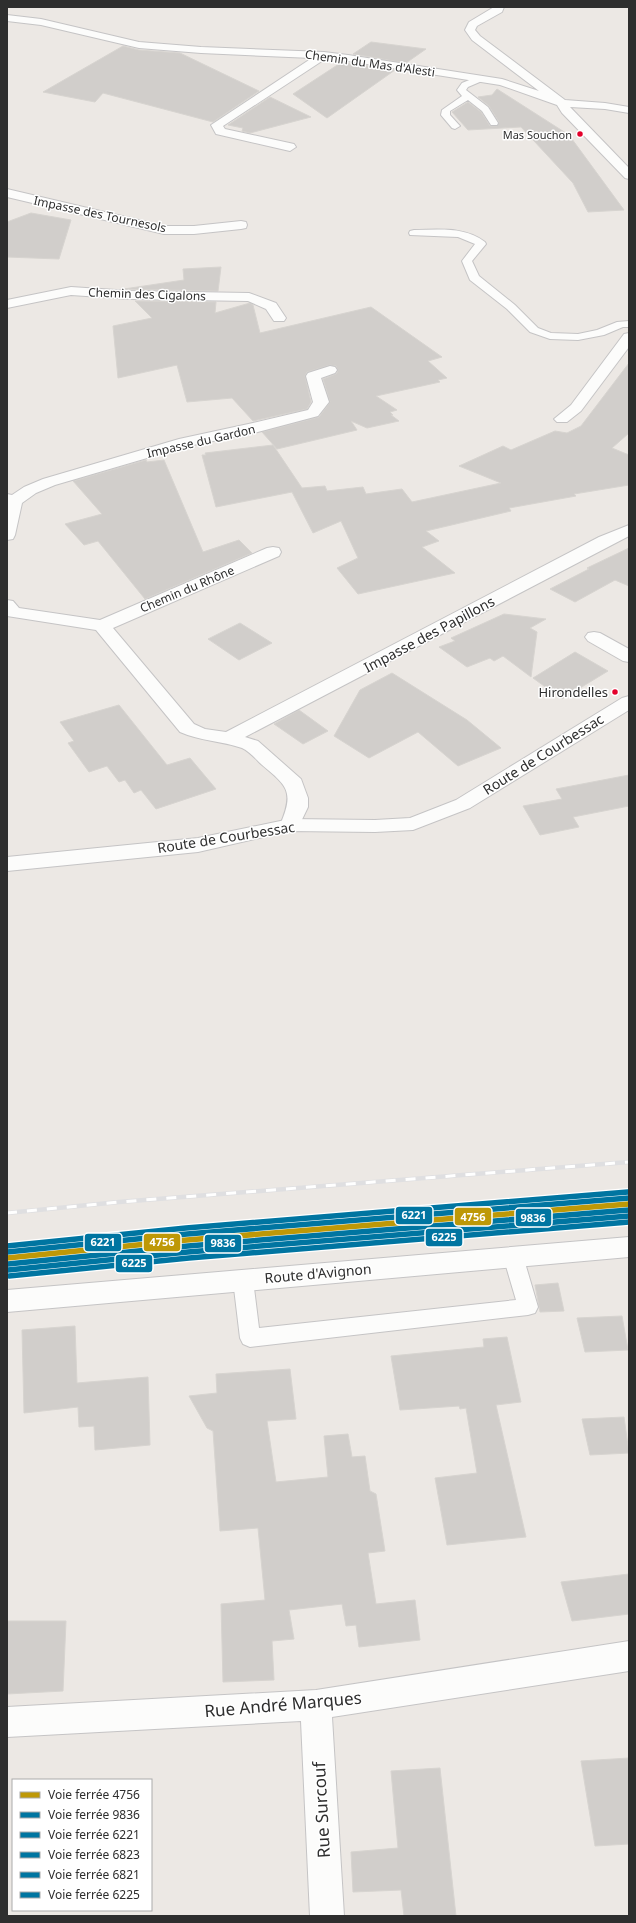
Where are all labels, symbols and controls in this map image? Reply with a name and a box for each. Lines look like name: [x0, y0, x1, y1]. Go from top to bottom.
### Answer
street label: Chemin du Mas d'Alesti: [304, 45, 436, 81]
place label: Mas Souchon: [503, 127, 572, 142]
marker: Mas Souchon: [575, 129, 585, 139]
street label: Impasse des Tournesols: [32, 192, 168, 236]
street label: Chemin des Cigalons: [88, 283, 206, 305]
street label: Impasse du Gardon: [145, 420, 257, 462]
street label: Chemin du Rhône: [137, 561, 237, 617]
street label: Impasse des Papillons: [360, 591, 498, 677]
place label: Hirondelles: [538, 683, 608, 701]
marker: Hirondelles: [610, 687, 620, 697]
street label: Route de Courbessac: [479, 709, 607, 799]
street label: Route de Courbessac: [156, 817, 296, 857]
line badge: 6221: [395, 1206, 433, 1225]
text: 6221: [401, 1207, 427, 1222]
line badge: 4756: [454, 1207, 492, 1226]
line badge: 9836: [515, 1208, 552, 1227]
text: 4756: [460, 1209, 486, 1224]
text: 9836: [520, 1210, 546, 1225]
line badge: 6225: [425, 1228, 463, 1247]
text: 6225: [431, 1229, 457, 1244]
line badge: 6221: [84, 1233, 122, 1252]
line badge: 4756: [143, 1233, 181, 1252]
text: 6221: [90, 1234, 116, 1249]
text: 4756: [149, 1234, 175, 1249]
line badge: 9836: [204, 1234, 242, 1253]
text: 9836: [210, 1235, 236, 1250]
line badge: 6225: [115, 1254, 153, 1273]
text: 6225: [121, 1255, 147, 1270]
street label: Route d'Avignon: [264, 1259, 372, 1287]
street label: Rue André Marques: [203, 1686, 363, 1722]
street label: Rue Surcouf: [307, 1760, 335, 1859]
legend: [12, 1779, 152, 1911]
text: Voie ferrée 4756: [48, 1786, 140, 1803]
text: Voie ferrée 9836: [48, 1806, 140, 1823]
text: Voie ferrée 6221: [48, 1826, 140, 1843]
text: Voie ferrée 6823: [48, 1846, 140, 1863]
text: Voie ferrée 6821: [48, 1866, 140, 1883]
text: Voie ferrée 6225: [48, 1886, 140, 1903]

